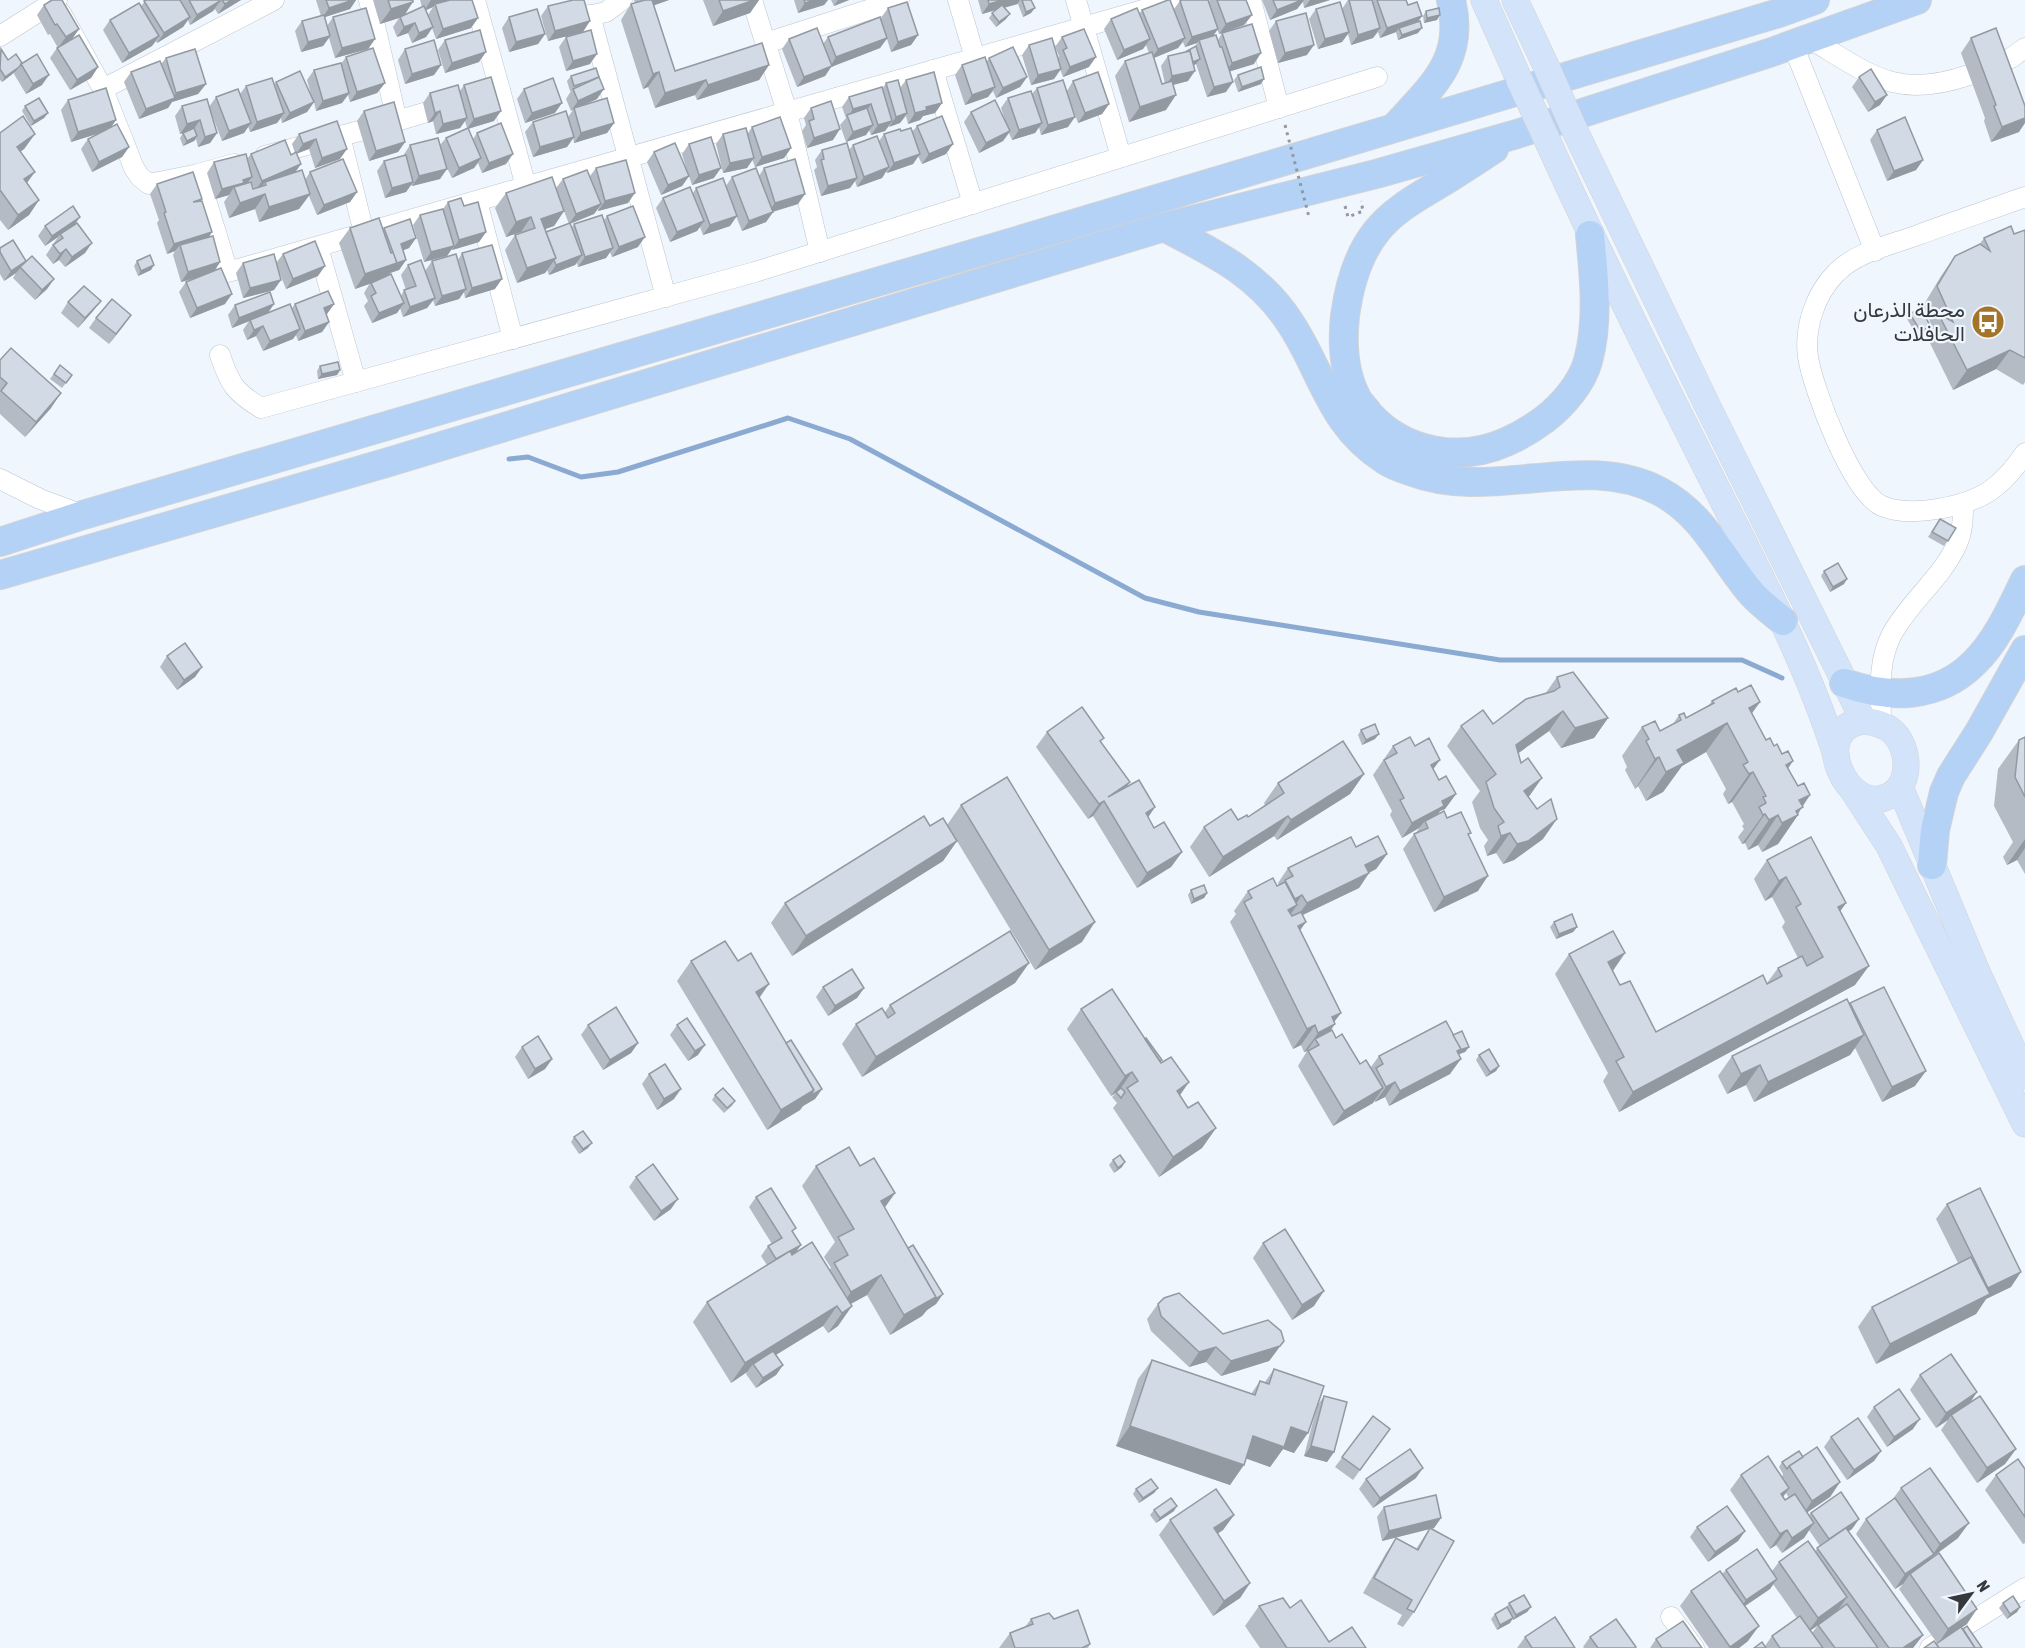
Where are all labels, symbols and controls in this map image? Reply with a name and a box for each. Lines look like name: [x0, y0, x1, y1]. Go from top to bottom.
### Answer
place label: محطة الذرعان الحافلات: [1853, 297, 1965, 345]
bus stop icon: محطة الذرعان الحافلات: [1970, 304, 2006, 340]
north arrow: [1941, 1564, 2001, 1624]
text: N: [1973, 1577, 1994, 1595]

